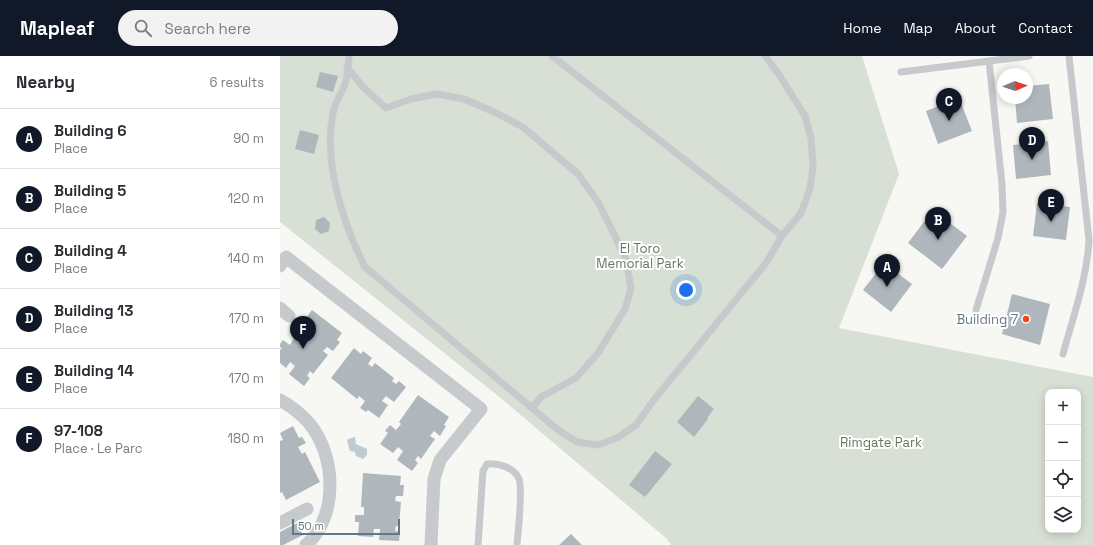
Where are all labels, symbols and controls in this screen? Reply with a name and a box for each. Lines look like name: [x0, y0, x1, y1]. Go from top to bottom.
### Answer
search box: [118, 10, 398, 46]
text: Mapleaf: [20, 16, 94, 41]
icon: search: [132, 17, 154, 39]
text: Search here: [164, 19, 251, 38]
text: Home: [843, 19, 881, 37]
text: Map: [903, 19, 933, 37]
text: About: [955, 19, 996, 37]
text: Contact: [1018, 19, 1073, 37]
north arrow: [997, 68, 1033, 104]
text: Nearby: [16, 71, 75, 93]
text: 6 results: [210, 74, 264, 91]
pin: C: [936, 88, 962, 121]
text: Building 6: [54, 121, 127, 140]
pin: D: [1019, 127, 1045, 160]
text: A: [25, 130, 33, 147]
text: 90 m: [233, 130, 264, 147]
text: Place: [54, 140, 88, 157]
text: Building 5: [54, 181, 126, 200]
pin: E: [1038, 189, 1064, 222]
text: B: [25, 190, 33, 207]
text: 120 m: [228, 190, 264, 207]
text: Place: [54, 200, 88, 217]
pin: B: [925, 207, 951, 240]
park label: El Toro Memorial Park: [596, 240, 684, 272]
text: Building 4: [54, 241, 127, 260]
text: C: [25, 250, 33, 267]
text: 140 m: [228, 250, 264, 267]
pin: A: [874, 254, 900, 287]
text: Place: [54, 260, 88, 277]
your location: [676, 280, 696, 300]
text: Building 13: [54, 301, 133, 320]
text: D: [25, 310, 33, 327]
text: 170 m: [228, 310, 264, 327]
place label: Building 7: [957, 311, 1018, 328]
marker: Building 7: [1021, 314, 1031, 324]
pin: F: [290, 316, 316, 349]
text: Place: [54, 320, 88, 337]
text: Building 14: [54, 361, 134, 380]
text: E: [25, 370, 33, 387]
text: 170 m: [228, 370, 264, 387]
text: Place: [54, 380, 88, 397]
map controls: [1045, 389, 1081, 533]
button: +: [1045, 389, 1081, 425]
text: 97-108: [54, 421, 103, 440]
button: −: [1045, 425, 1081, 461]
text: F: [26, 430, 32, 447]
text: 180 m: [228, 430, 264, 447]
park label: Rimgate Park: [840, 434, 922, 451]
text: Place · Le Parc: [54, 440, 143, 457]
button: locate: [1045, 461, 1081, 497]
button: layers: [1045, 497, 1081, 533]
scale bar: [292, 517, 400, 536]
text: 50 m: [298, 519, 324, 533]

